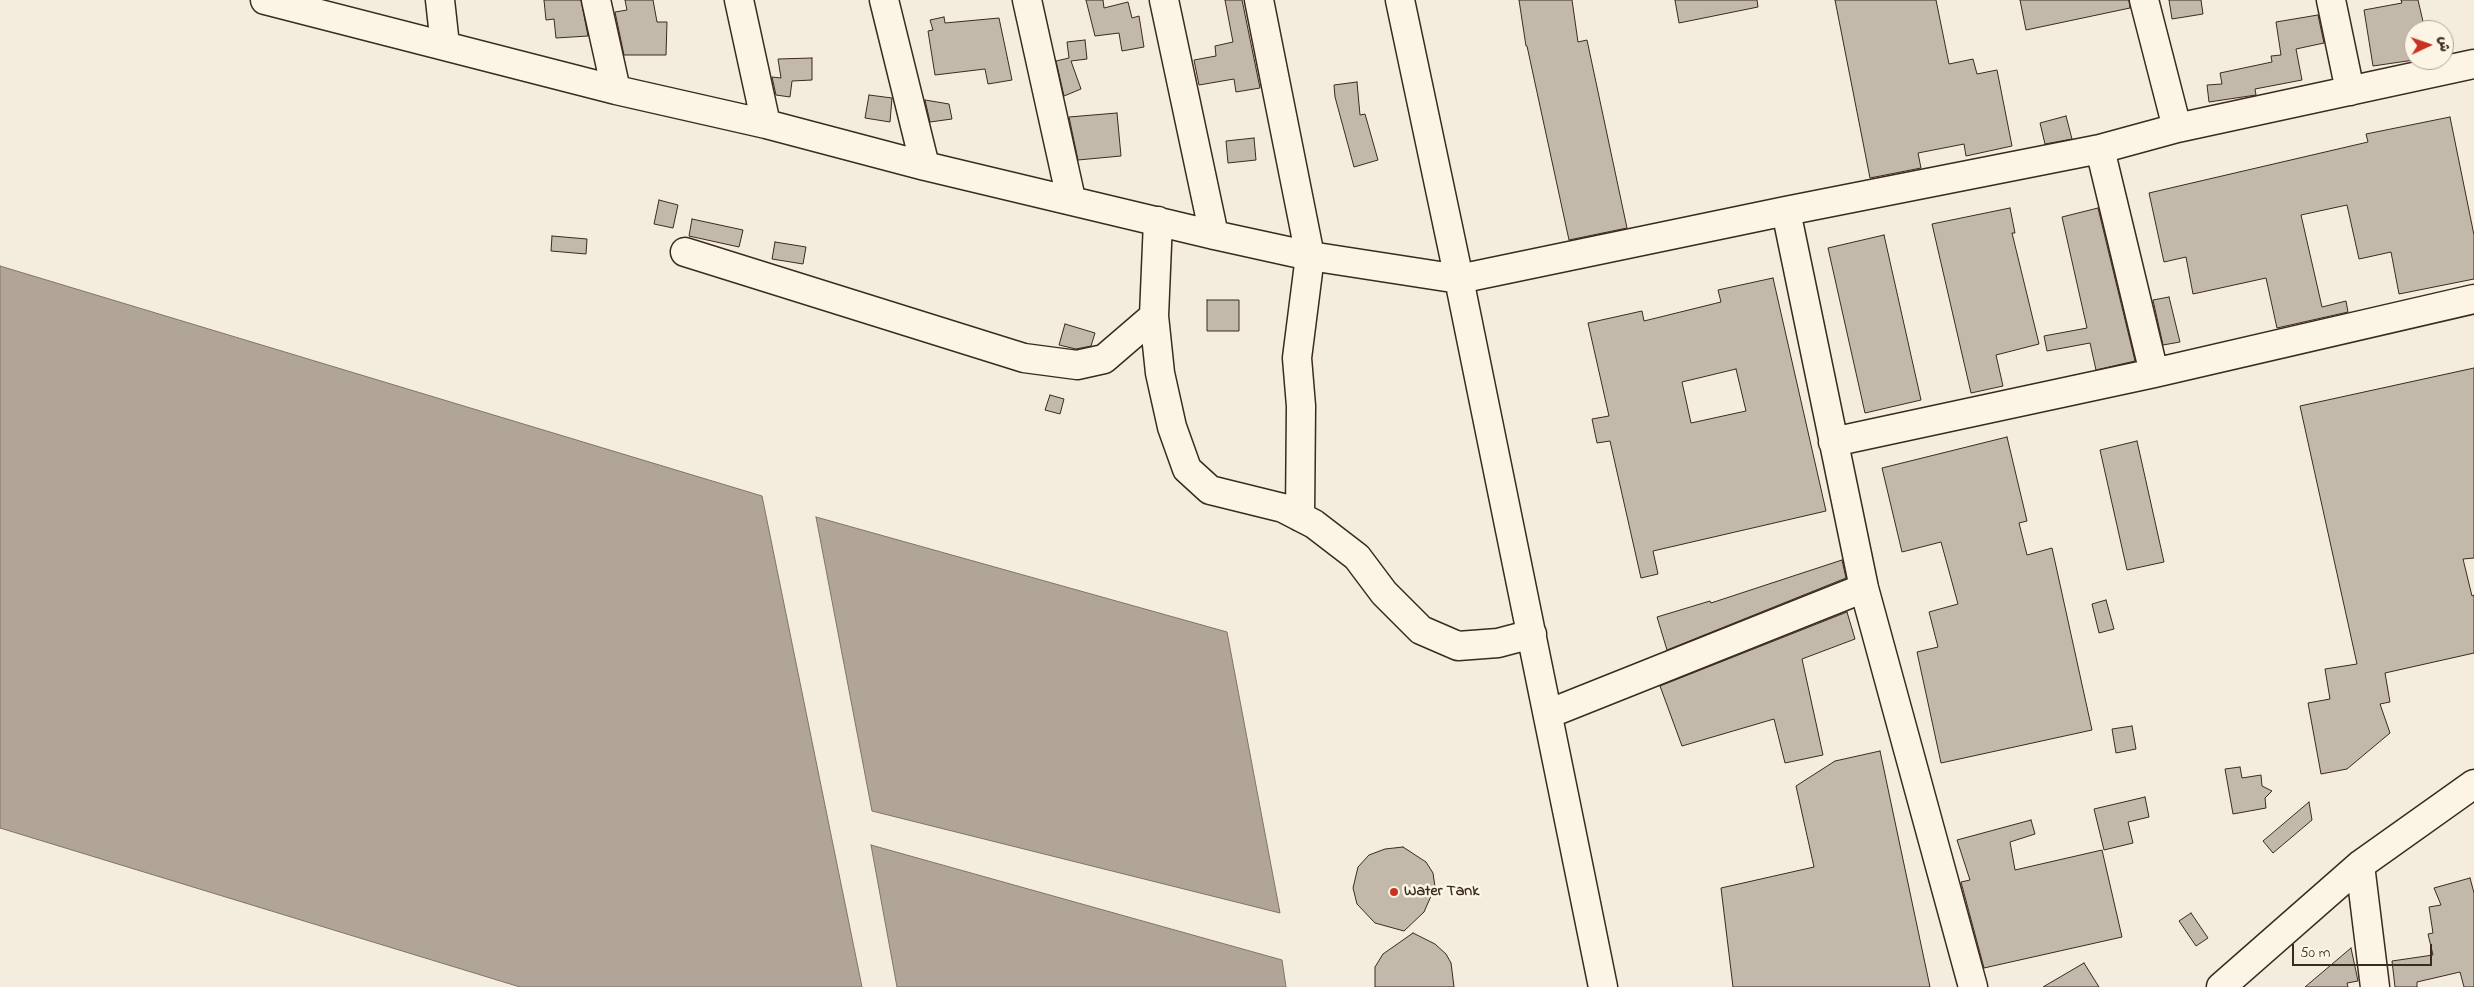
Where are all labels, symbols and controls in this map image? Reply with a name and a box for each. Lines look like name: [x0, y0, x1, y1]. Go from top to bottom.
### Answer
north arrow: [2404, 20, 2454, 70]
text: ش: [2433, 36, 2454, 52]
place label: Water Tank: [1404, 882, 1479, 902]
marker: Water Tank: [1388, 886, 1400, 898]
scale bar: [2294, 934, 2434, 966]
text: 50 m: [2300, 942, 2330, 964]

